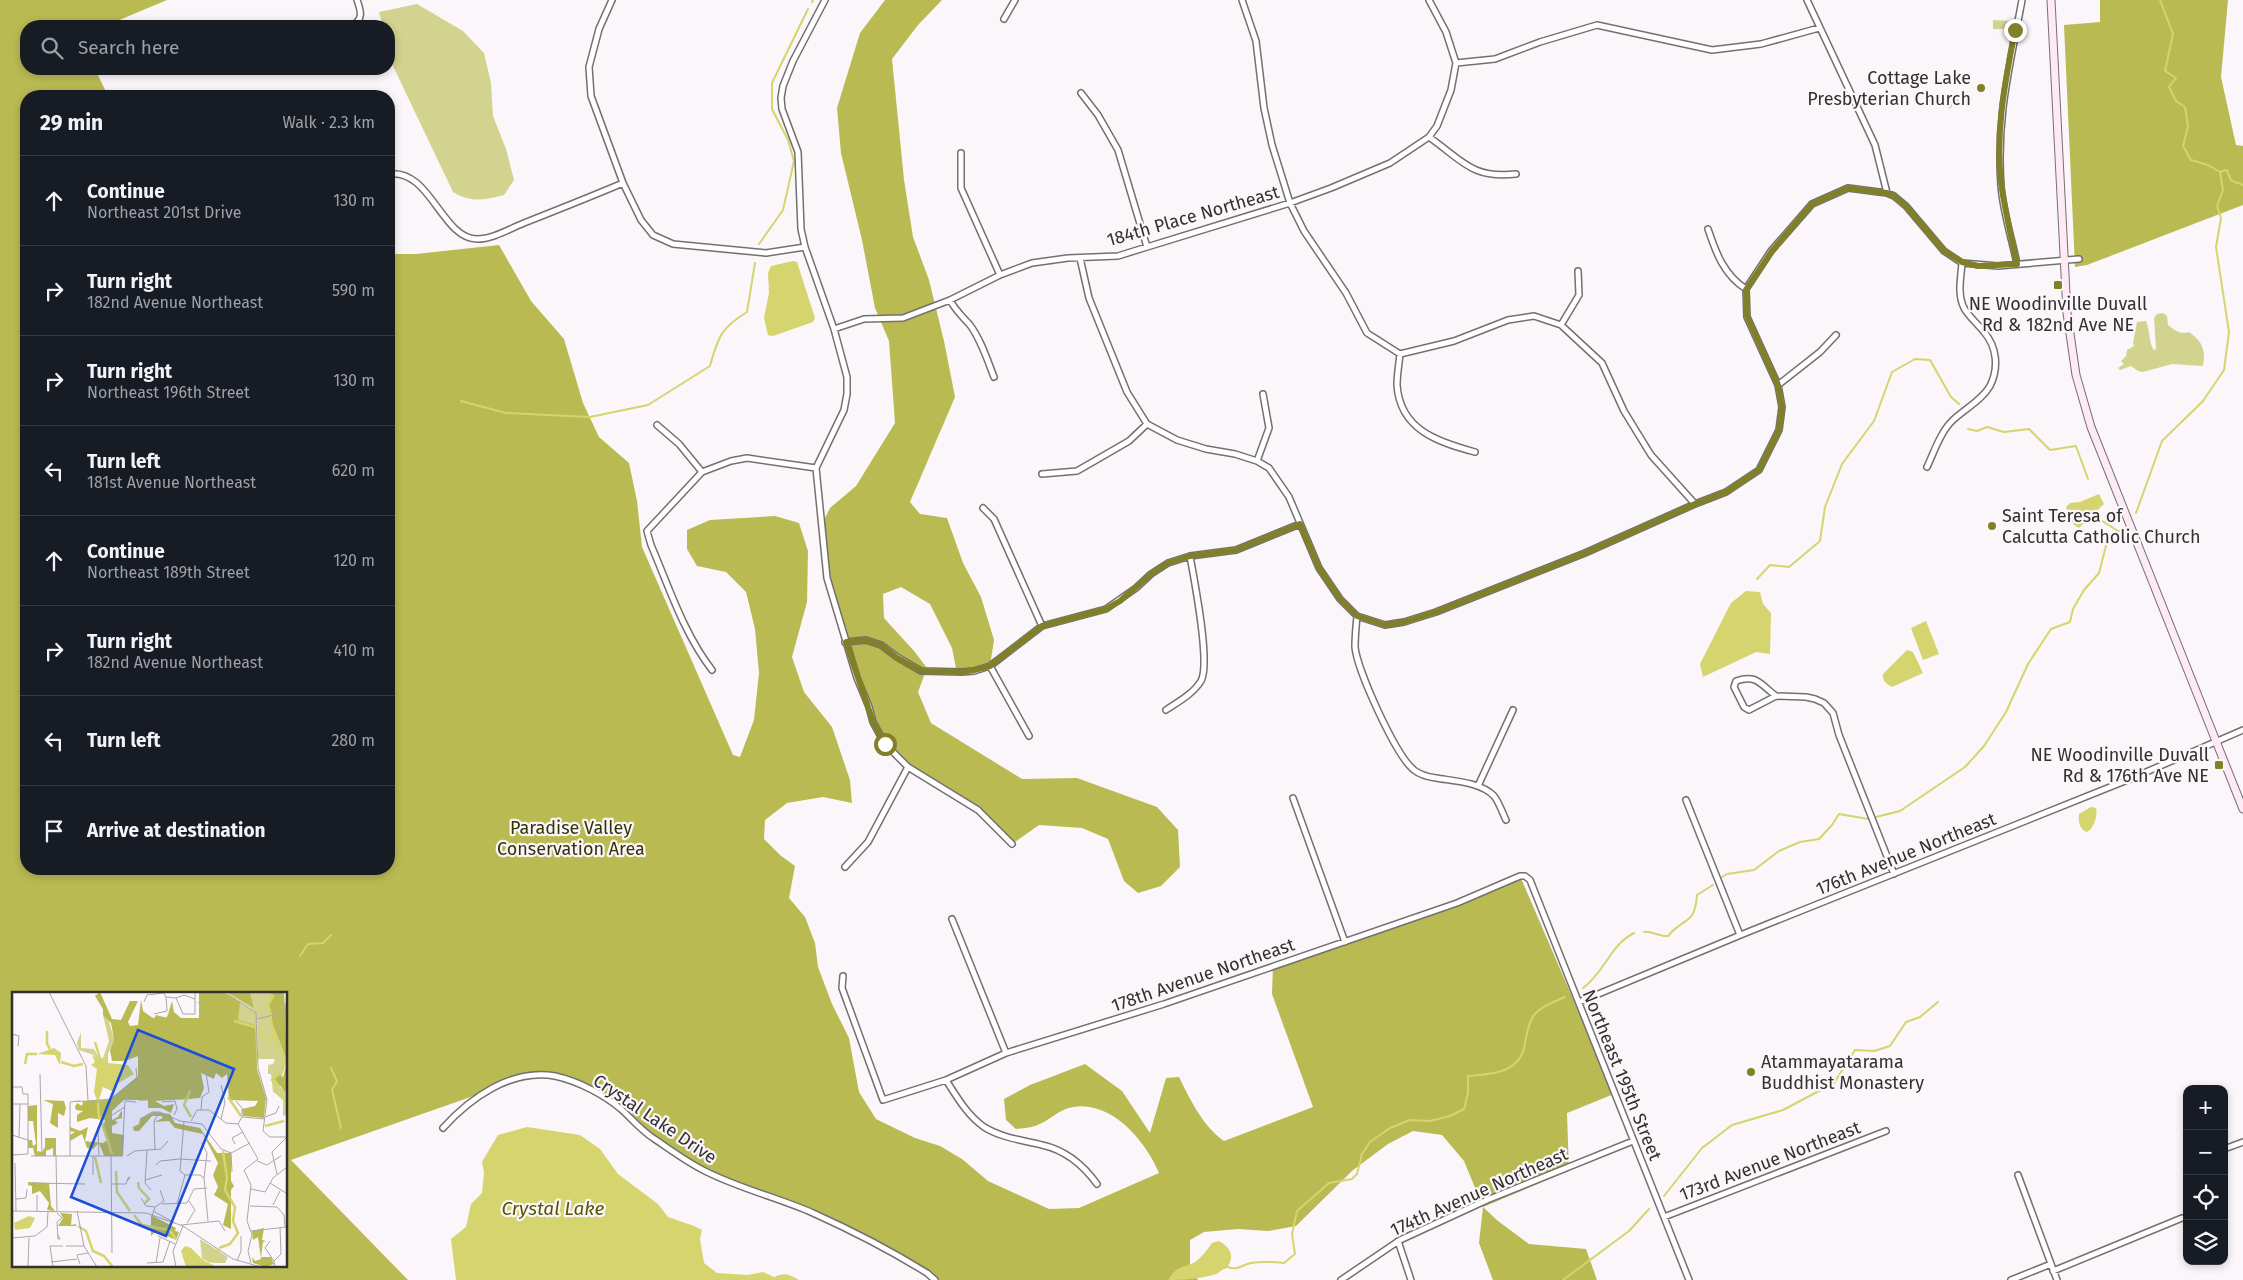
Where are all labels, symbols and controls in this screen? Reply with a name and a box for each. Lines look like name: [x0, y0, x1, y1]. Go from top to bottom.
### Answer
route end: [2004, 19, 2027, 42]
search box: [20, 20, 395, 75]
icon: search: [38, 34, 66, 62]
text: Search here: [78, 36, 179, 59]
place label: Cottage Lake Presbyterian Church: [1807, 67, 1971, 110]
marker: Cottage Lake Presbyterian Church: [1975, 82, 1987, 94]
text: 29 min: [40, 110, 103, 136]
text: Walk · 2.3 km: [282, 113, 375, 132]
text: Continue: [87, 180, 165, 203]
street label: 184th Place Northeast: [1104, 181, 1282, 251]
icon: ahead: [40, 187, 68, 215]
text: 130 m: [333, 191, 375, 210]
text: Northeast 201st Drive: [87, 203, 242, 222]
text: Turn right: [87, 270, 172, 293]
icon: right: [40, 277, 68, 305]
marker: NE Woodinville Duvall Rd & 182nd Ave NE: [2052, 279, 2064, 291]
text: 590 m: [332, 281, 375, 300]
text: 182nd Avenue Northeast: [87, 293, 263, 312]
place label: NE Woodinville Duvall Rd & 182nd Ave NE: [1969, 293, 2147, 336]
text: Turn right: [87, 360, 172, 383]
icon: right: [40, 367, 68, 395]
text: 130 m: [333, 371, 375, 390]
text: Northeast 196th Street: [87, 383, 250, 402]
text: Turn left: [87, 450, 161, 473]
icon: left: [40, 457, 68, 485]
text: 620 m: [332, 461, 375, 480]
text: 181st Avenue Northeast: [87, 473, 256, 492]
place label: Saint Teresa of Calcutta Catholic Church: [2002, 505, 2201, 548]
marker: Saint Teresa of Calcutta Catholic Church: [1986, 520, 1998, 532]
text: Continue: [87, 540, 165, 563]
icon: ahead: [40, 547, 68, 575]
text: 120 m: [333, 551, 375, 570]
text: Northeast 189th Street: [87, 563, 250, 582]
text: Turn right: [87, 630, 172, 653]
icon: right: [40, 637, 68, 665]
text: 410 m: [334, 641, 375, 660]
text: 182nd Avenue Northeast: [87, 653, 263, 672]
icon: left: [40, 727, 68, 755]
text: Turn left: [87, 729, 161, 752]
text: 280 m: [331, 731, 375, 750]
route start: [874, 733, 897, 756]
place label: NE Woodinville Duvall Rd & 176th Ave NE: [2031, 744, 2209, 787]
marker: NE Woodinville Duvall Rd & 176th Ave NE: [2213, 759, 2225, 771]
street label: 176th Avenue Northeast: [1813, 808, 2000, 900]
icon: arrive: [40, 817, 68, 845]
park label: Paradise Valley Conservation Area: [497, 817, 645, 860]
text: Arrive at destination: [87, 819, 266, 842]
street label: 178th Avenue Northeast: [1108, 933, 1298, 1017]
street label: Northeast 195th Street: [1578, 986, 1667, 1164]
inset map: [12, 992, 288, 1268]
place label: Atammayatarama Buddhist Monastery: [1761, 1051, 1924, 1094]
marker: Atammayatarama Buddhist Monastery: [1745, 1066, 1757, 1078]
street label: Crystal Lake Drive: [589, 1070, 721, 1168]
map controls: [2183, 1085, 2228, 1265]
button: +: [2183, 1085, 2228, 1130]
street label: 173rd Avenue Northeast: [1676, 1116, 1864, 1206]
button: −: [2183, 1130, 2228, 1175]
street label: 174th Avenue Northeast: [1387, 1143, 1572, 1241]
button: locate: [2183, 1175, 2228, 1220]
water label: Crystal Lake: [502, 1197, 605, 1220]
button: layers: [2183, 1220, 2228, 1265]

